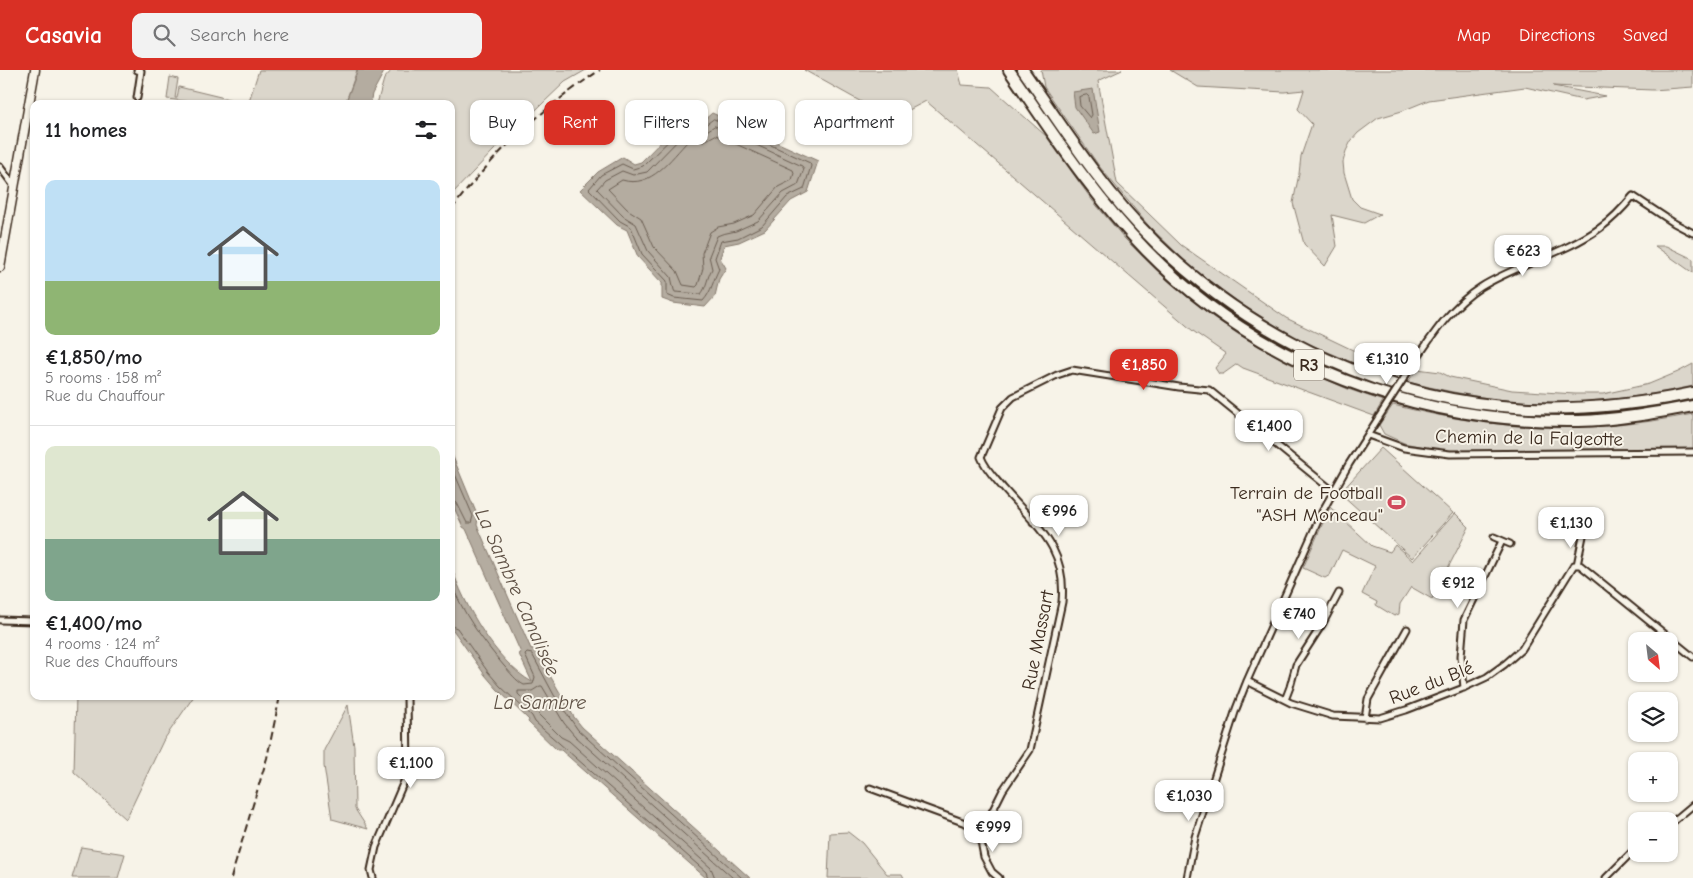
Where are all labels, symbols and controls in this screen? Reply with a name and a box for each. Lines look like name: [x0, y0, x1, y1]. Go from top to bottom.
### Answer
search box: [132, 13, 482, 58]
text: Casavia: [25, 21, 102, 49]
icon: search: [150, 21, 178, 49]
text: Search here: [190, 24, 289, 46]
text: Map: [1457, 25, 1491, 46]
text: Directions: [1519, 25, 1595, 46]
text: Saved: [1623, 25, 1668, 46]
chip: Buy: [470, 100, 534, 145]
chip: Rent: [544, 100, 615, 145]
chip: Filters: [625, 100, 708, 145]
chip: New: [718, 100, 785, 145]
chip: Apartment: [795, 100, 912, 145]
icon: filters: [412, 116, 440, 144]
text: 11 homes: [45, 118, 127, 142]
icon: home: [198, 213, 288, 303]
pin: €623: [1493, 234, 1553, 277]
text: €623: [1505, 242, 1541, 260]
pin: €1,310: [1346, 342, 1428, 385]
text: €1,850/mo: [45, 345, 142, 369]
pin: €1,850: [1103, 348, 1185, 391]
road number: R3: [1294, 350, 1324, 380]
text: €1,310: [1365, 350, 1409, 368]
text: €1,850: [1121, 356, 1167, 374]
text: 5 rooms · 158 m²: [45, 369, 161, 387]
text: Rue du Chauffour: [45, 387, 165, 405]
pin: €1,400: [1228, 410, 1310, 452]
text: €1,400: [1246, 417, 1292, 435]
street label: Chemin de la Falgeotte: [1435, 425, 1623, 451]
icon: home: [198, 478, 288, 568]
place label: Terrain de Football "ASH Monceau": [1230, 482, 1383, 526]
sports icon: Terrain de Football "ASH Monceau": [1387, 493, 1407, 513]
pin: €996: [1029, 494, 1089, 537]
text: €996: [1041, 502, 1077, 520]
water label: La Sambre Canalisée: [470, 505, 565, 679]
pin: €1,130: [1530, 506, 1612, 549]
text: €1,130: [1549, 514, 1593, 532]
pin: €912: [1428, 566, 1488, 609]
text: €912: [1441, 574, 1475, 592]
street label: Rue Massart: [1018, 588, 1059, 692]
pin: €740: [1269, 598, 1329, 640]
text: €740: [1282, 605, 1316, 623]
text: €1,400/mo: [45, 611, 142, 635]
north arrow: [1628, 632, 1678, 682]
map controls: [1628, 632, 1678, 862]
text: 4 rooms · 124 m²: [45, 635, 159, 653]
text: Rue des Chauffours: [45, 653, 178, 671]
street label: Rue du Blé: [1386, 657, 1477, 709]
water label: La Sambre: [494, 691, 586, 714]
button: layers: [1628, 692, 1678, 742]
pin: €1,100: [370, 746, 452, 789]
button: +: [1628, 752, 1678, 802]
text: €1,100: [389, 754, 433, 772]
pin: €1,030: [1148, 780, 1230, 822]
text: €1,030: [1166, 787, 1212, 805]
pin: €999: [963, 810, 1023, 853]
button: −: [1628, 812, 1678, 862]
text: €999: [975, 818, 1011, 836]

